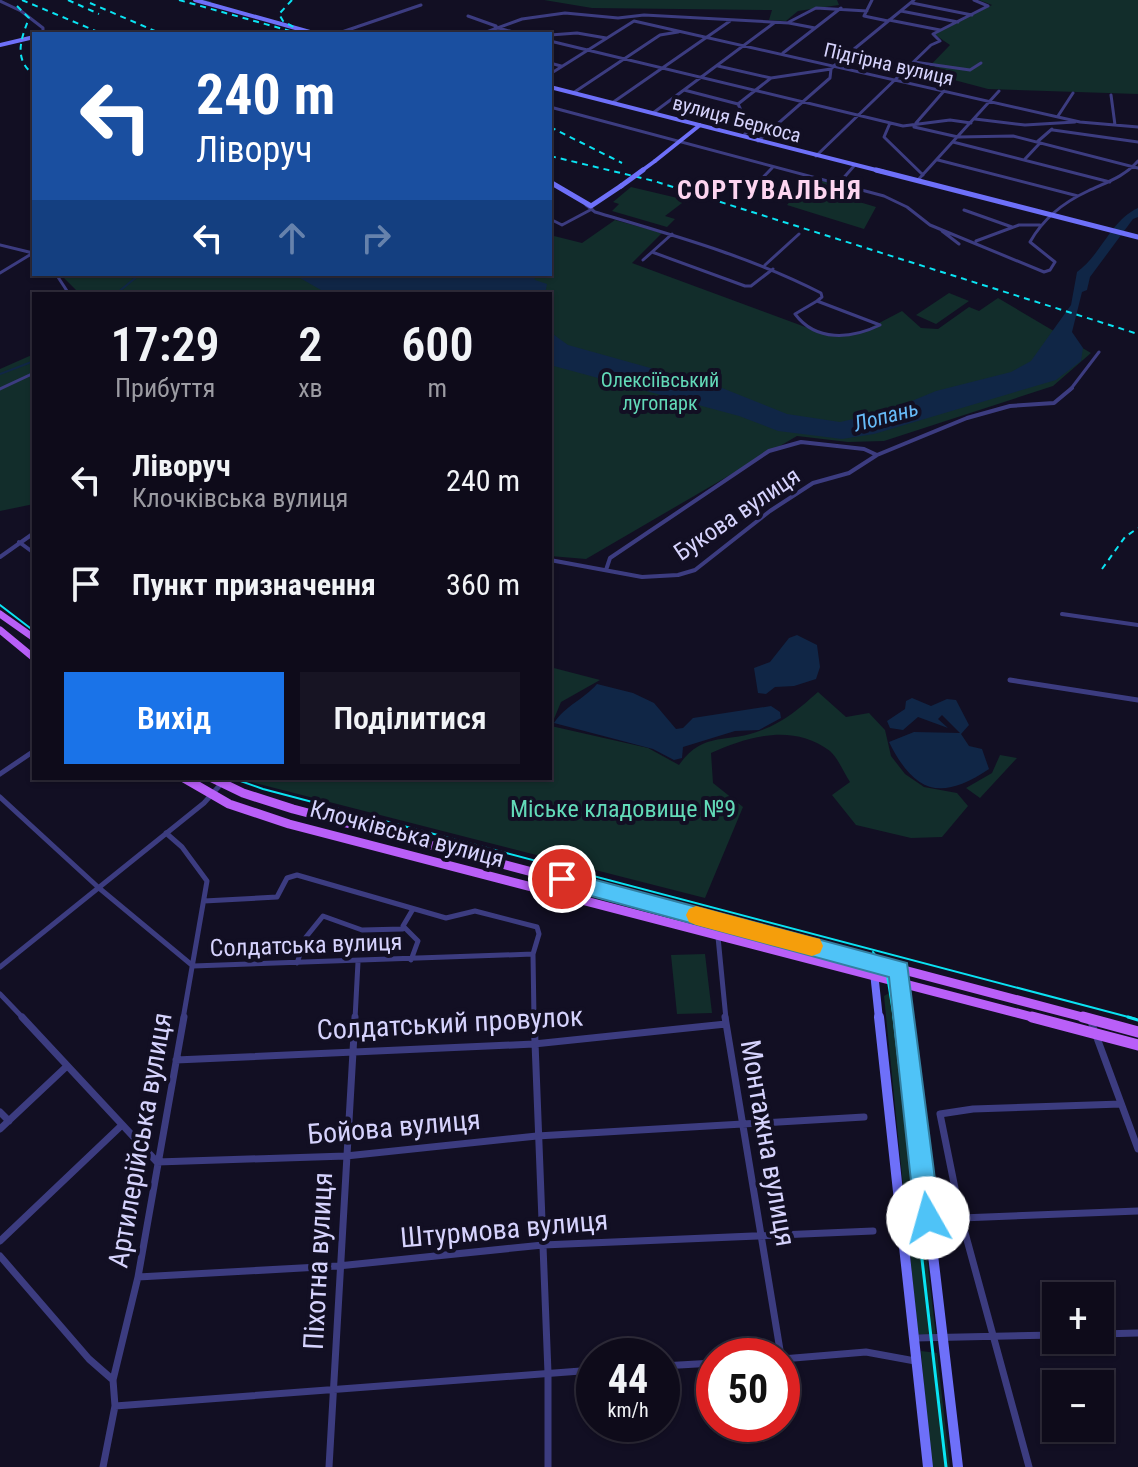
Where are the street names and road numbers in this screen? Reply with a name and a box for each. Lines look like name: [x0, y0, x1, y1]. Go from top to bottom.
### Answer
street label: Підгірна вулиця: [822, 37, 956, 91]
street label: вулиця Беркоса: [670, 90, 804, 148]
street label: Букова вулиця: [669, 462, 805, 566]
street label: Клочківська вулиця: [307, 795, 507, 873]
street label: Солдатська вулиця: [209, 928, 403, 962]
street label: Солдатський провулок: [316, 1000, 584, 1046]
street label: Артилерійська вулиця: [101, 1010, 179, 1270]
street label: Монтажна вулиця: [734, 1037, 802, 1249]
street label: Бойова вулиця: [306, 1103, 482, 1151]
street label: Піхотна вулиця: [297, 1172, 339, 1350]
street label: Штурмова вулиця: [399, 1203, 609, 1255]

